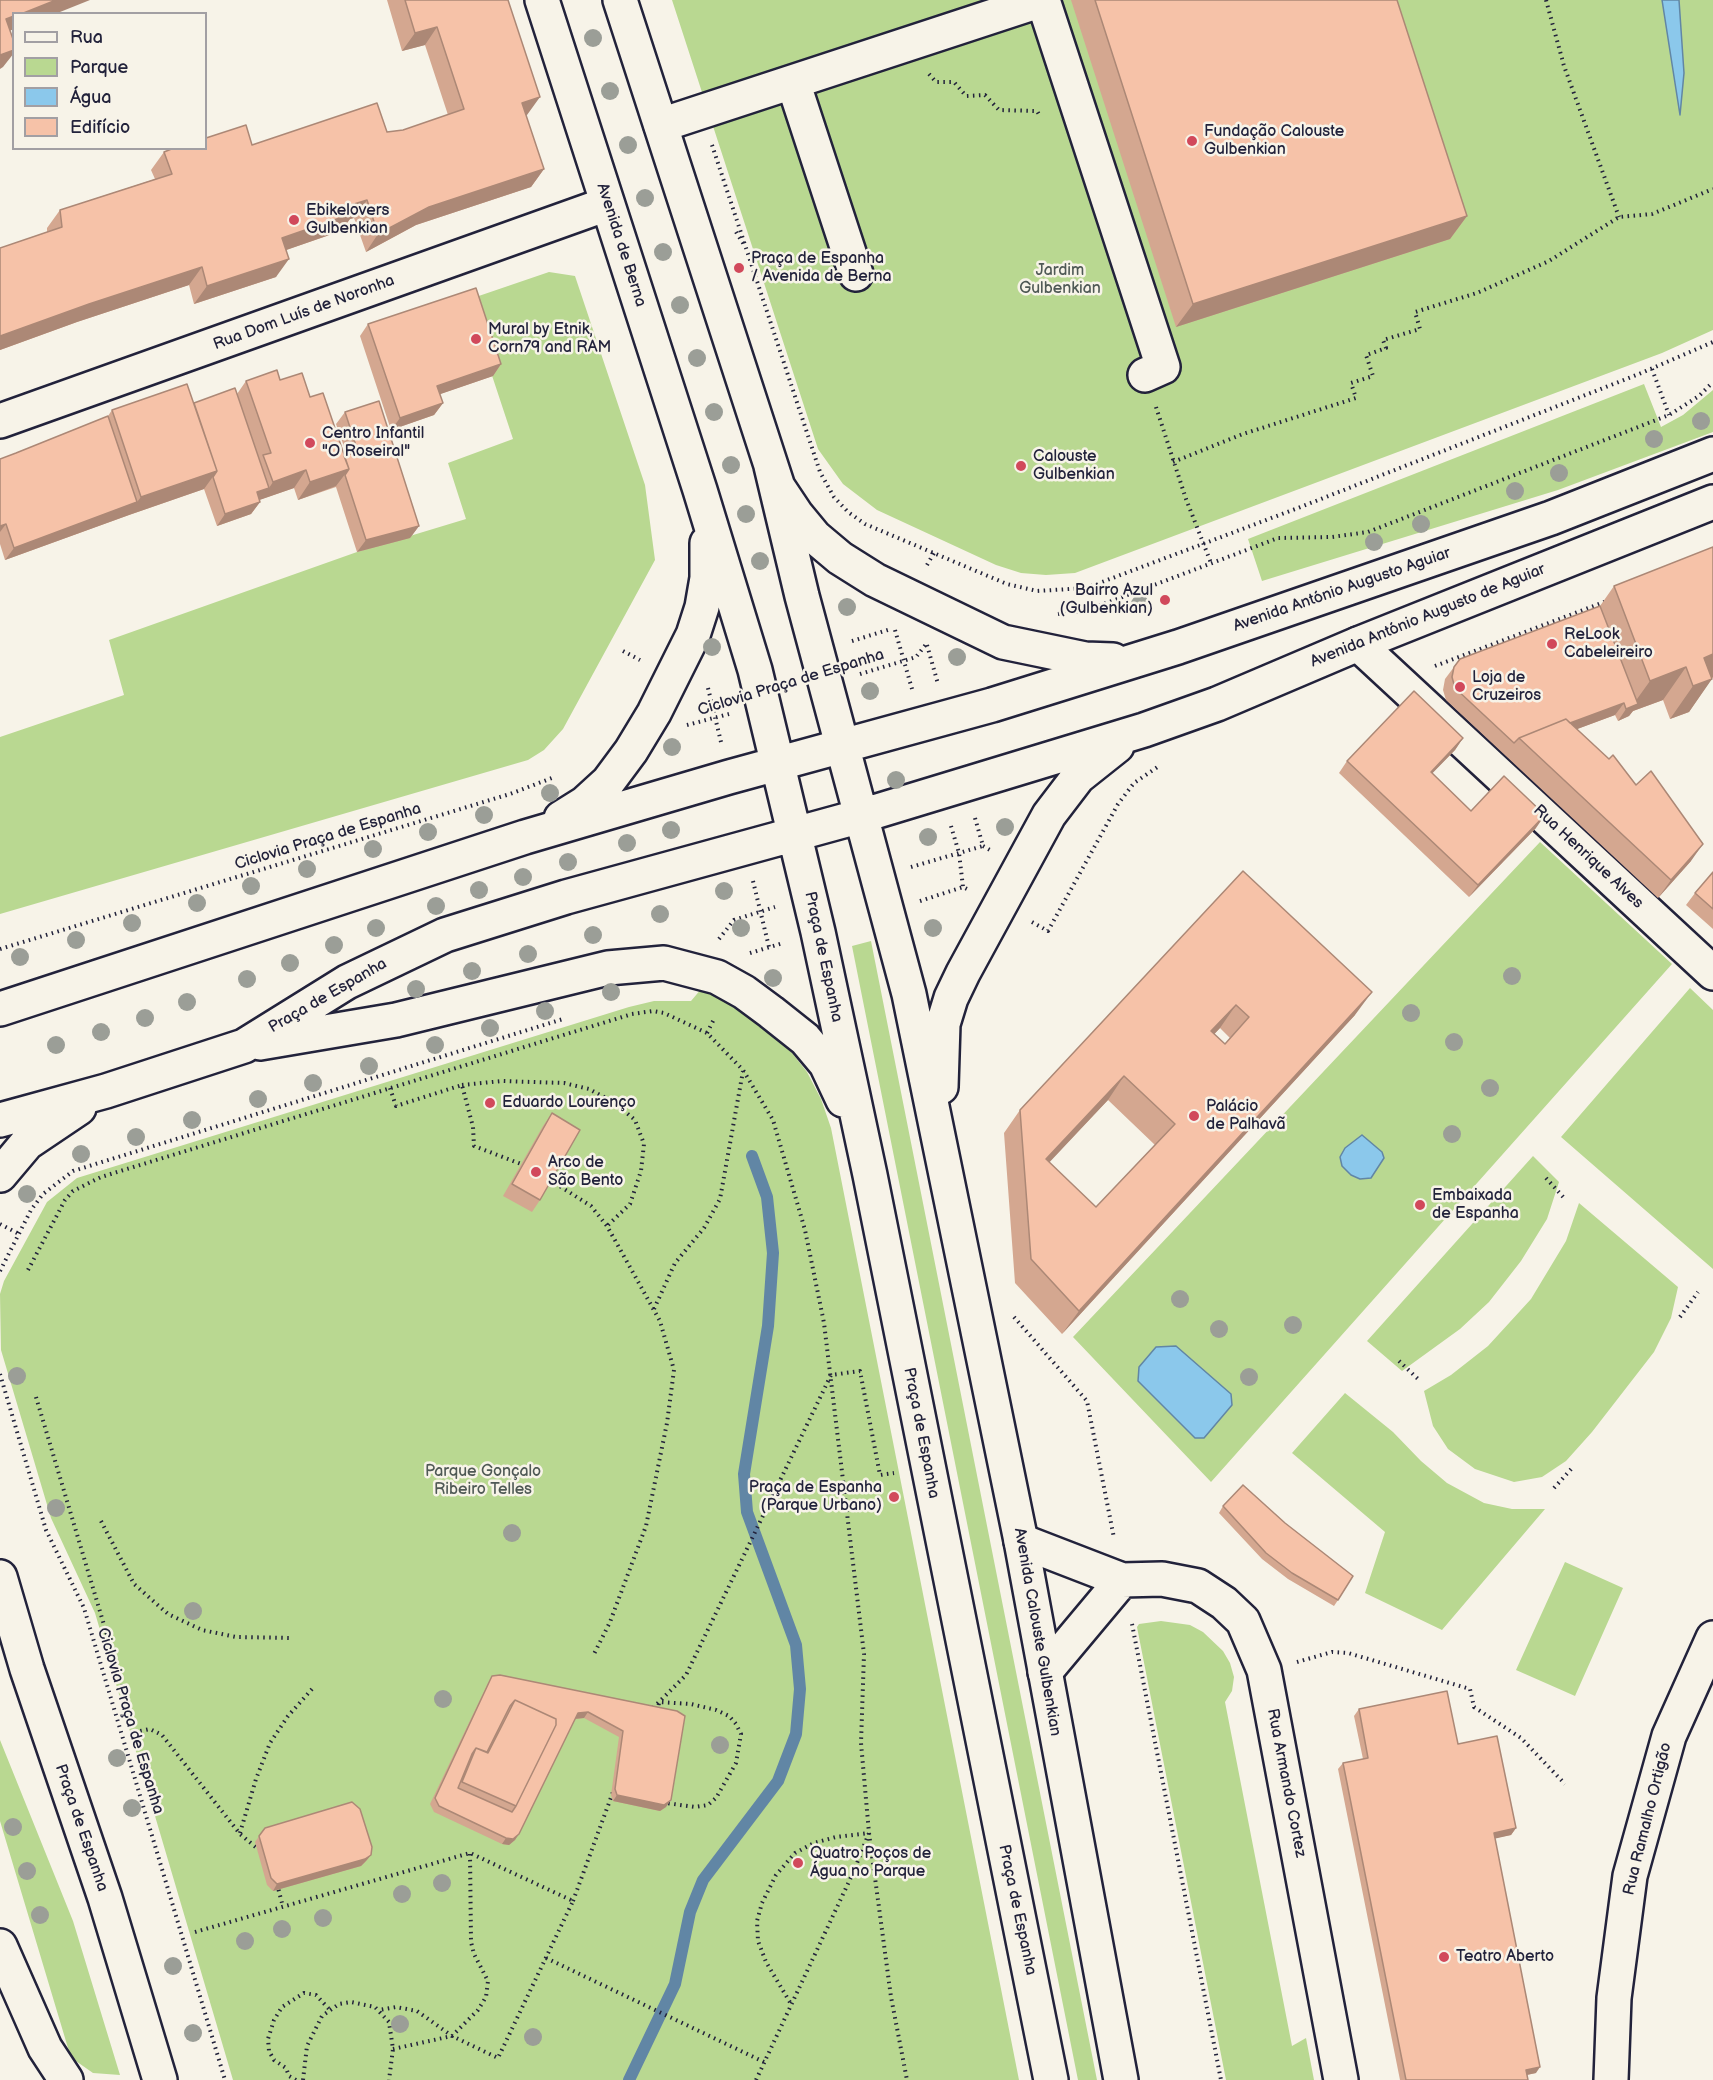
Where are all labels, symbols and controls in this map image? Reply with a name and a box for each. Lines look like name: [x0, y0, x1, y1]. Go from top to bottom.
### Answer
legend: [12, 12, 207, 150]
text: Rua: [70, 27, 103, 48]
text: Parque: [70, 57, 128, 78]
text: Água: [70, 87, 111, 108]
text: Edifício: [70, 117, 130, 138]
place label: Fundação Calouste Gulbenkian: [1204, 122, 1344, 160]
marker: Fundação Calouste Gulbenkian: [1185, 134, 1199, 148]
street label: Avenida de Berna: [592, 181, 650, 309]
place label: Ebikelovers Gulbenkian: [306, 201, 389, 239]
marker: Ebikelovers Gulbenkian: [287, 213, 301, 227]
place label: Praça de Espanha / Avenida de Berna: [751, 249, 891, 287]
marker: Praça de Espanha / Avenida de Berna: [732, 261, 746, 275]
park label: Jardim Gulbenkian: [1019, 261, 1101, 299]
street label: Rua Dom Luís de Noronha: [211, 271, 397, 355]
place label: Mural by Etnik, Corn79 and RAM: [488, 320, 611, 358]
marker: Mural by Etnik, Corn79 and RAM: [469, 332, 483, 346]
place label: Centro Infantil "O Roseiral": [322, 424, 424, 462]
marker: Centro Infantil "O Roseiral": [303, 436, 317, 450]
place label: Calouste Gulbenkian: [1033, 447, 1115, 485]
marker: Calouste Gulbenkian: [1014, 459, 1028, 473]
street label: Avenida António Augusto Aguiar: [1231, 544, 1453, 636]
street label: Avenida António Augusto de Aguiar: [1308, 560, 1548, 672]
place label: Bairro Azul (Gulbenkian): [1060, 581, 1153, 619]
marker: Bairro Azul (Gulbenkian): [1158, 593, 1172, 607]
place label: ReLook Cabeleireiro: [1564, 625, 1653, 663]
marker: ReLook Cabeleireiro: [1545, 637, 1559, 651]
street label: Ciclovia Praça de Espanha: [695, 645, 887, 721]
place label: Loja de Cruzeiros: [1472, 668, 1541, 706]
marker: Loja de Cruzeiros: [1453, 680, 1467, 694]
street label: Ciclovia Praça de Espanha: [232, 799, 424, 875]
street label: Rua Henrique Alves: [1529, 801, 1647, 913]
street label: Praça de Espanha: [800, 890, 846, 1024]
street label: Praça de Espanha: [266, 954, 390, 1038]
place label: Eduardo Lourenço: [502, 1093, 636, 1113]
marker: Eduardo Lourenço: [483, 1096, 497, 1110]
place label: Palácio de Palhavã: [1206, 1097, 1286, 1135]
marker: Palácio de Palhavã: [1187, 1109, 1201, 1123]
place label: Arco de São Bento: [548, 1153, 623, 1191]
marker: Arco de São Bento: [529, 1165, 543, 1179]
place label: Embaixada de Espanha: [1432, 1186, 1519, 1224]
marker: Embaixada de Espanha: [1413, 1198, 1427, 1212]
street label: Praça de Espanha: [899, 1366, 943, 1500]
park label: Parque Gonçalo Ribeiro Telles: [425, 1462, 541, 1500]
place label: Praça de Espanha (Parque Urbano): [749, 1478, 882, 1516]
marker: Praça de Espanha (Parque Urbano): [887, 1490, 901, 1504]
street label: Avenida Calouste Gulbenkian: [1009, 1526, 1065, 1738]
street label: Ciclovia Praça de Espanha: [92, 1625, 168, 1817]
street label: Rua Armando Cortez: [1262, 1707, 1310, 1859]
street label: Rua Ramalho Ortigão: [1620, 1741, 1676, 1897]
street label: Praça de Espanha: [50, 1762, 112, 1894]
street label: Praça de Espanha: [994, 1843, 1040, 1977]
place label: Quatro Poços de Água no Parque: [810, 1844, 931, 1882]
marker: Quatro Poços de Água no Parque: [791, 1856, 805, 1870]
place label: Teatro Aberto: [1456, 1947, 1554, 1967]
marker: Teatro Aberto: [1437, 1950, 1451, 1964]

